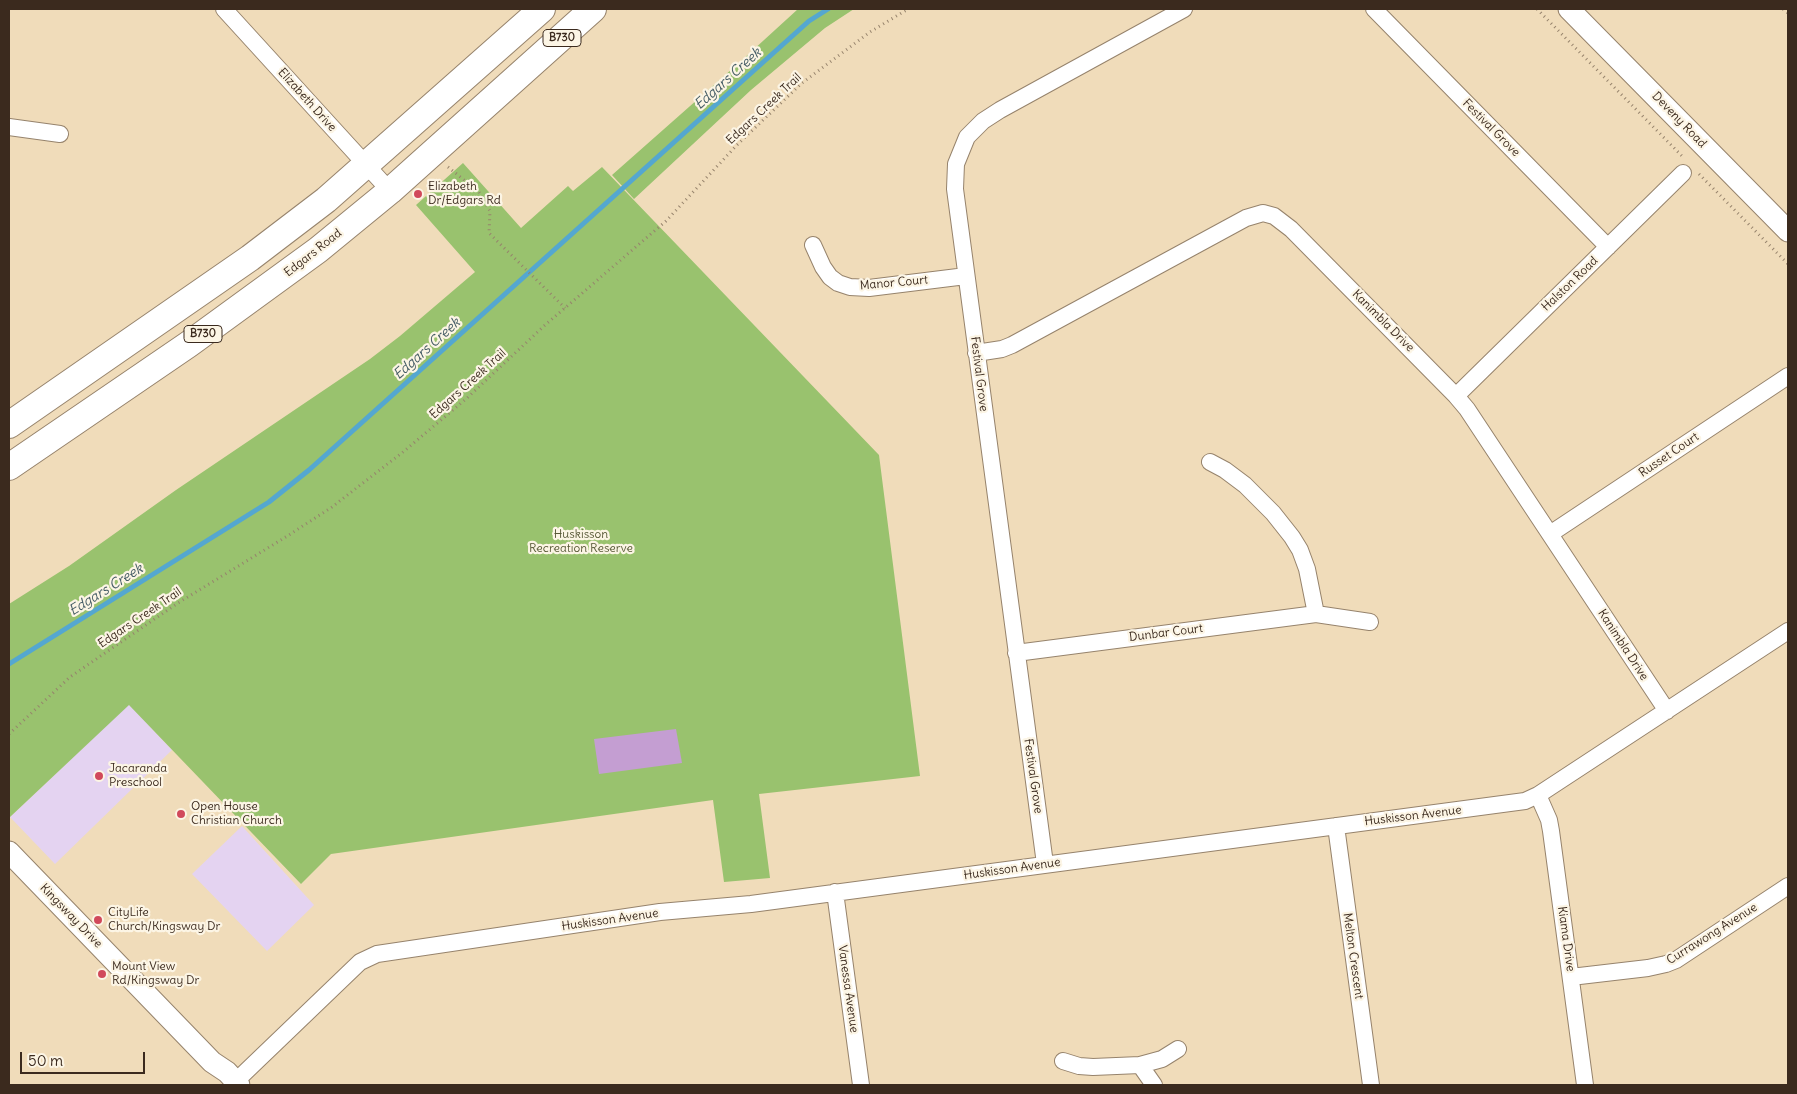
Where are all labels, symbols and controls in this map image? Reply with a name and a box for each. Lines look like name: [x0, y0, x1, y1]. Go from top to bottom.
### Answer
road number: B730: [543, 29, 581, 46]
water label: Edgars Creek: [691, 45, 765, 113]
street label: Elizabeth Drive: [275, 65, 339, 135]
street label: Edgars Creek Trail: [723, 71, 805, 147]
street label: Deveny Road: [1649, 89, 1709, 151]
street label: Festival Grove: [1459, 96, 1523, 160]
place label: Elizabeth Dr/Edgars Rd: [428, 180, 501, 208]
marker: Elizabeth Dr/Edgars Rd: [412, 188, 424, 200]
street label: Edgars Road: [281, 226, 345, 280]
street label: Halston Road: [1539, 254, 1601, 314]
street label: Manor Court: [859, 273, 929, 293]
street label: Kanimbla Drive: [1349, 287, 1417, 355]
water label: Edgars Creek: [390, 315, 464, 383]
road number: B730: [184, 326, 222, 342]
street label: Festival Grove: [967, 336, 991, 412]
street label: Edgars Creek Trail: [427, 346, 509, 422]
street label: Russet Court: [1636, 430, 1702, 480]
park label: Huskisson Recreation Reserve: [529, 528, 633, 556]
water label: Edgars Creek: [66, 561, 146, 619]
street label: Edgars Creek Trail: [96, 585, 184, 651]
street label: Kanimbla Drive: [1595, 607, 1651, 683]
street label: Dunbar Court: [1128, 621, 1204, 645]
street label: Festival Grove: [1021, 738, 1045, 814]
place label: Jacaranda Preschool: [109, 762, 167, 790]
marker: Jacaranda Preschool: [93, 770, 105, 782]
place label: Open House Christian Church: [191, 800, 282, 828]
street label: Huskisson Avenue: [1364, 803, 1462, 829]
marker: Open House Christian Church: [175, 808, 187, 820]
street label: Huskisson Avenue: [963, 855, 1061, 883]
street label: Kingsway Drive: [37, 881, 105, 951]
street label: Currawong Avenue: [1664, 900, 1760, 968]
place label: CityLife Church/Kingsway Dr: [108, 906, 220, 934]
street label: Huskisson Avenue: [561, 906, 659, 934]
street label: Kiama Drive: [1554, 906, 1578, 972]
street label: Melton Crescent: [1340, 912, 1366, 1000]
marker: CityLife Church/Kingsway Dr: [92, 914, 104, 926]
street label: Vanessa Avenue: [835, 944, 861, 1034]
place label: Mount View Rd/Kingsway Dr: [112, 960, 199, 988]
marker: Mount View Rd/Kingsway Dr: [96, 968, 108, 980]
scale bar: [22, 1042, 148, 1074]
text: 50 m: [28, 1051, 63, 1070]

